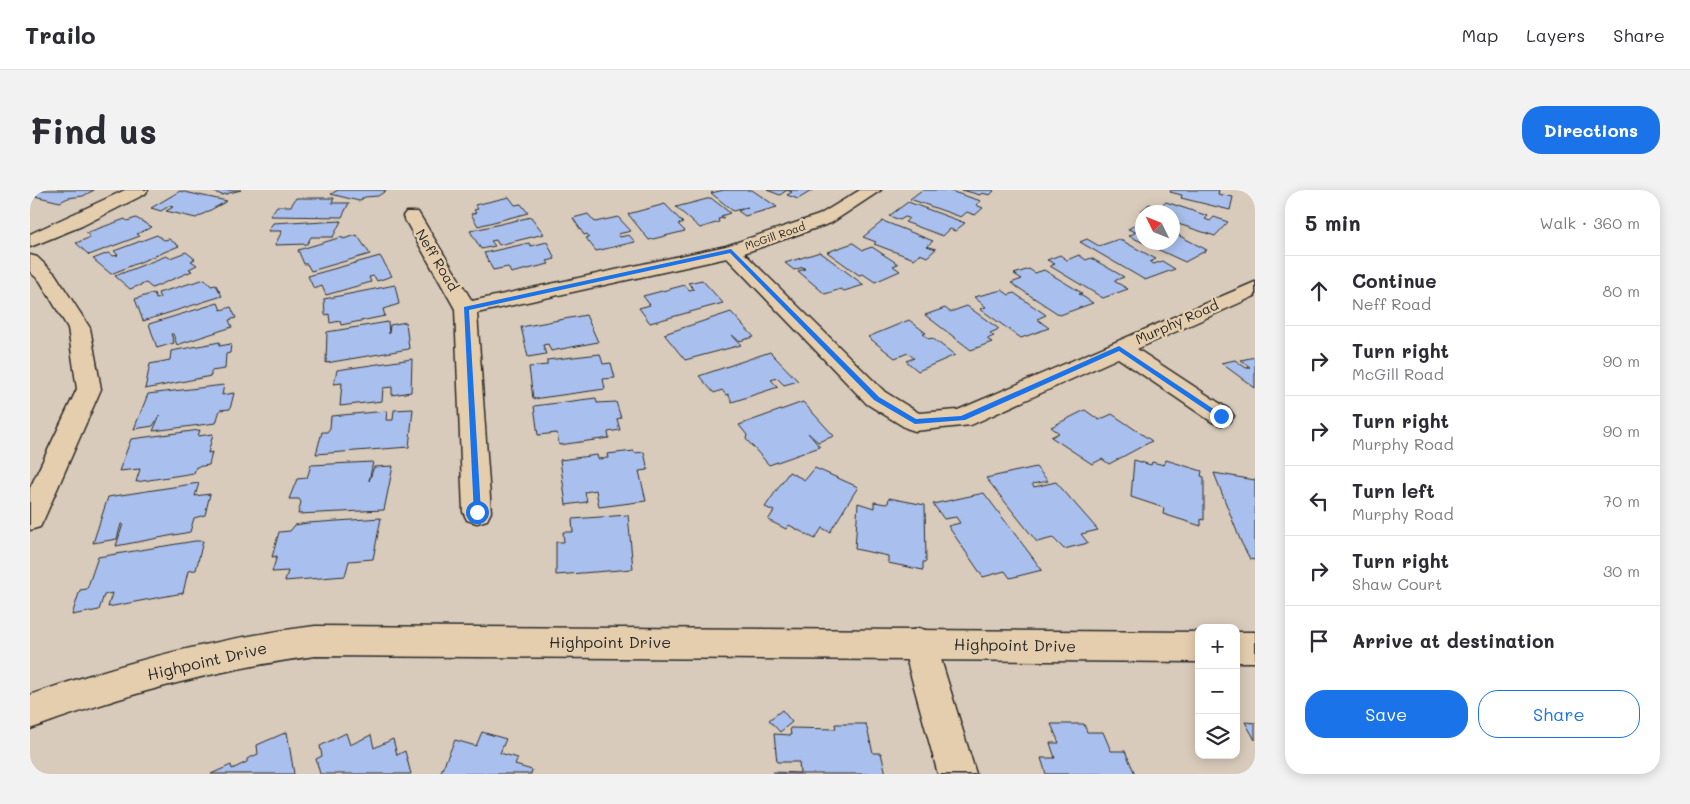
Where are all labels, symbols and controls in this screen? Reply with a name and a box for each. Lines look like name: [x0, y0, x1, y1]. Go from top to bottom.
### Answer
text: Trailo: [25, 19, 96, 50]
text: Map: [1462, 23, 1498, 47]
text: Layers: [1526, 23, 1585, 47]
text: Share: [1613, 23, 1665, 47]
button: Directions: [1522, 106, 1660, 154]
text: Find us: [30, 107, 157, 153]
north arrow: [1135, 205, 1180, 250]
text: 5 min: [1305, 209, 1361, 236]
text: Walk · 360 m: [1539, 212, 1640, 233]
street label: McGill Road: [743, 218, 807, 253]
street label: Neff Road: [411, 225, 463, 294]
text: Continue: [1352, 268, 1437, 293]
icon: ahead: [1305, 277, 1333, 305]
text: 80 m: [1603, 280, 1640, 301]
text: Neff Road: [1352, 293, 1431, 314]
street label: Murphy Road: [1132, 295, 1221, 348]
text: Turn right: [1352, 338, 1449, 363]
icon: right: [1305, 347, 1333, 375]
text: 90 m: [1603, 350, 1640, 371]
text: McGill Road: [1352, 363, 1444, 384]
route end: [1210, 405, 1233, 428]
text: Turn right: [1352, 408, 1449, 433]
icon: right: [1305, 417, 1333, 445]
text: 90 m: [1603, 420, 1640, 441]
text: Murphy Road: [1352, 433, 1454, 454]
text: Turn left: [1352, 478, 1435, 503]
icon: left: [1305, 487, 1333, 515]
text: 70 m: [1603, 490, 1640, 511]
route start: [466, 501, 489, 524]
text: Murphy Road: [1352, 503, 1454, 524]
text: Turn right: [1352, 548, 1449, 573]
icon: right: [1305, 557, 1333, 585]
text: 30 m: [1603, 560, 1640, 581]
text: Shaw Court: [1352, 573, 1442, 594]
map controls: [1195, 624, 1240, 759]
button: +: [1195, 624, 1240, 669]
icon: arrive: [1305, 627, 1333, 655]
text: Arrive at destination: [1352, 628, 1555, 653]
street label: Highpoint Drive: [549, 631, 671, 652]
street label: Highpoint Drive: [954, 633, 1076, 656]
street label: Highpoint Drive: [145, 637, 269, 684]
button: −: [1195, 669, 1240, 714]
button: Save: [1305, 690, 1468, 738]
button: Share: [1478, 690, 1640, 738]
button: layers: [1195, 714, 1240, 759]

